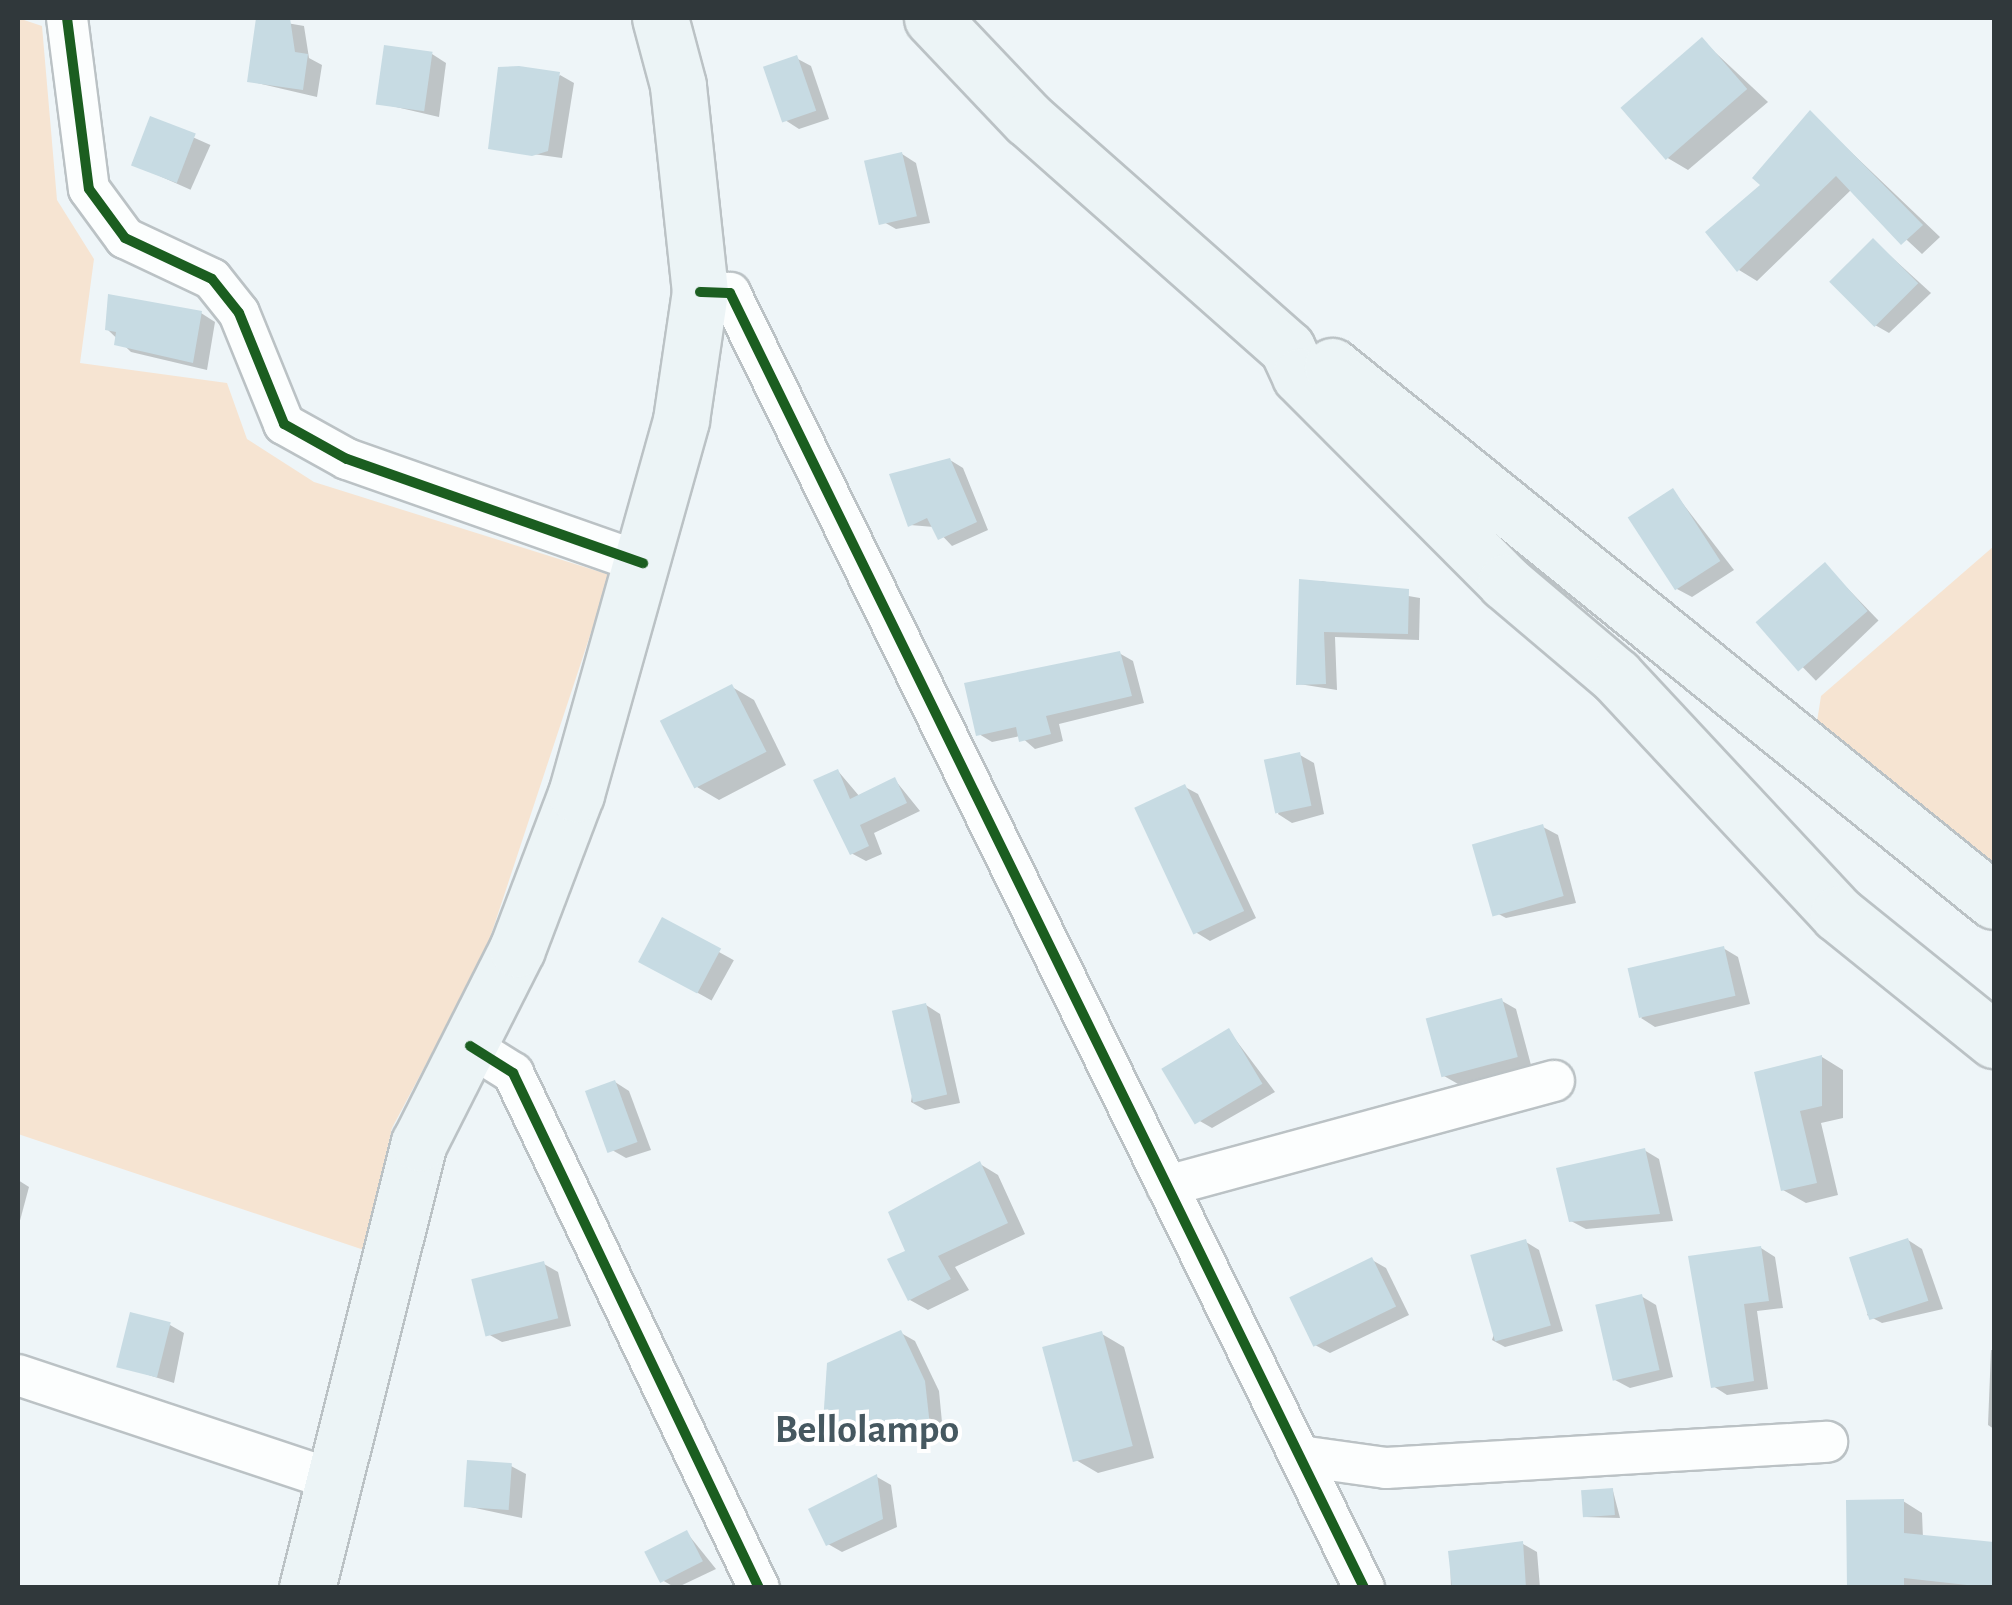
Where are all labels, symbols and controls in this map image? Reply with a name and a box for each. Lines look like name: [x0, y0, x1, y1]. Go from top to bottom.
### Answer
district label: Bellolampo: [775, 1406, 959, 1454]

